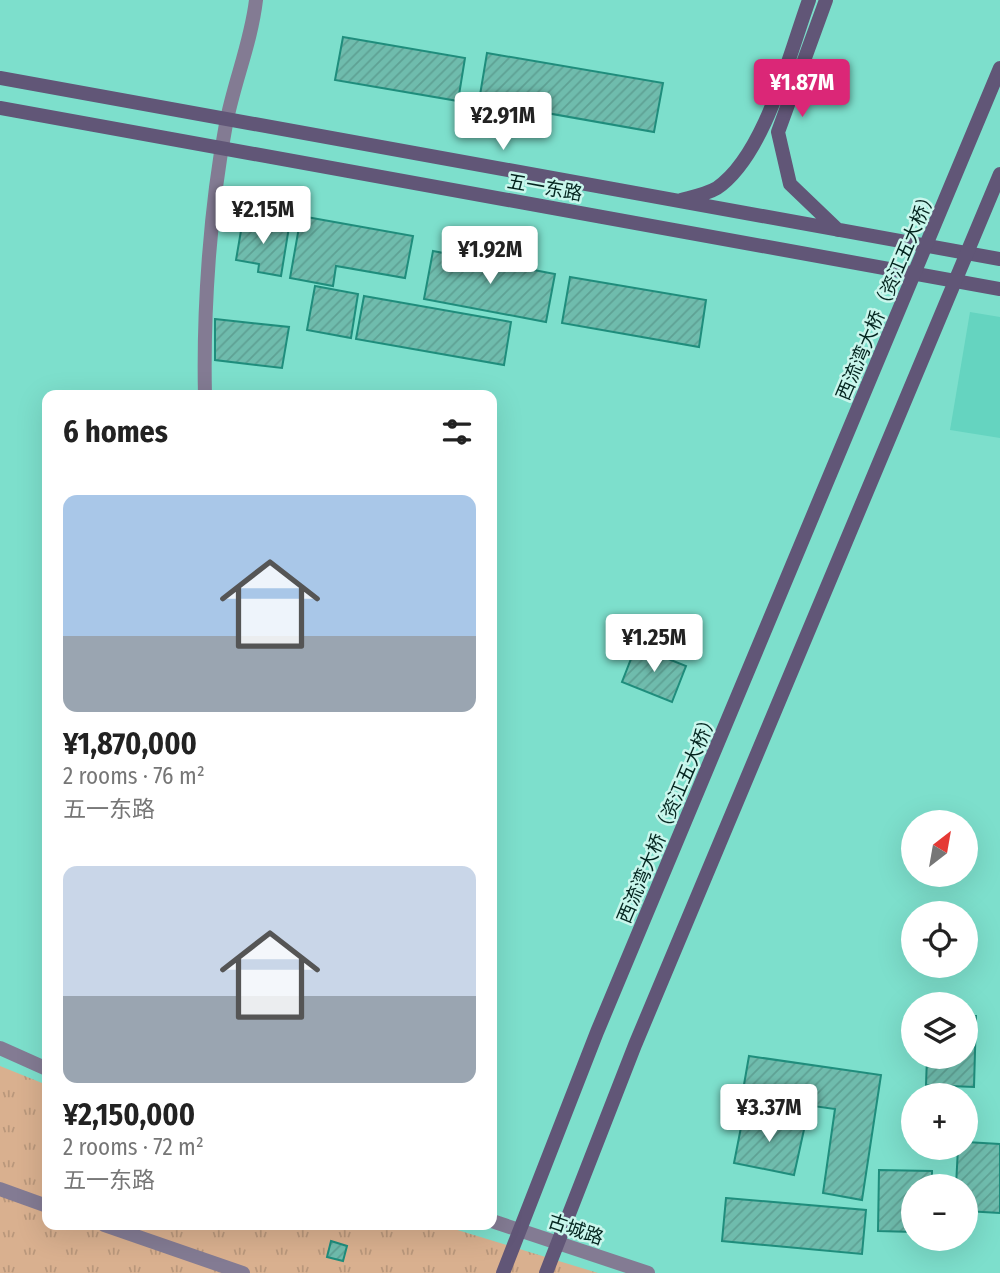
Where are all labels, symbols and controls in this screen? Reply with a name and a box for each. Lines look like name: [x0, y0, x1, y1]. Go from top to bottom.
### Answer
pin: ¥1.87M: [745, 60, 859, 119]
text: ¥1.87M: [770, 68, 834, 96]
pin: ¥2.91M: [446, 92, 560, 152]
text: ¥2.91M: [471, 101, 535, 129]
street label: 五一东路: [505, 170, 584, 205]
street label: 西流湾大桥（资江五大桥）: [831, 185, 942, 404]
pin: ¥2.15M: [206, 187, 320, 246]
text: ¥2.15M: [232, 195, 294, 223]
pin: ¥1.92M: [433, 226, 547, 286]
text: ¥1.92M: [458, 235, 522, 263]
icon: filters: [438, 413, 476, 451]
text: 6 homes: [63, 414, 168, 450]
icon: home: [207, 541, 333, 667]
pin: ¥1.25M: [597, 614, 711, 674]
text: ¥1.25M: [622, 623, 686, 651]
street label: 西流湾大桥（资江五大桥）: [612, 708, 723, 927]
text: ¥1,870,000: [63, 726, 197, 762]
text: 2 rooms · 76 m²: [63, 762, 205, 790]
text: 五一东路: [63, 795, 155, 823]
north arrow: [901, 810, 978, 887]
map controls: [901, 810, 978, 1251]
button: locate: [901, 901, 978, 978]
icon: home: [207, 912, 333, 1038]
button: layers: [901, 992, 978, 1069]
button: +: [901, 1083, 978, 1160]
pin: ¥3.37M: [712, 1084, 826, 1144]
text: ¥3.37M: [736, 1093, 802, 1121]
text: ¥2,150,000: [63, 1097, 195, 1133]
text: 2 rooms · 72 m²: [63, 1133, 204, 1161]
text: 五一东路: [63, 1166, 155, 1194]
button: −: [901, 1174, 978, 1251]
street label: 古城路: [545, 1209, 607, 1250]

